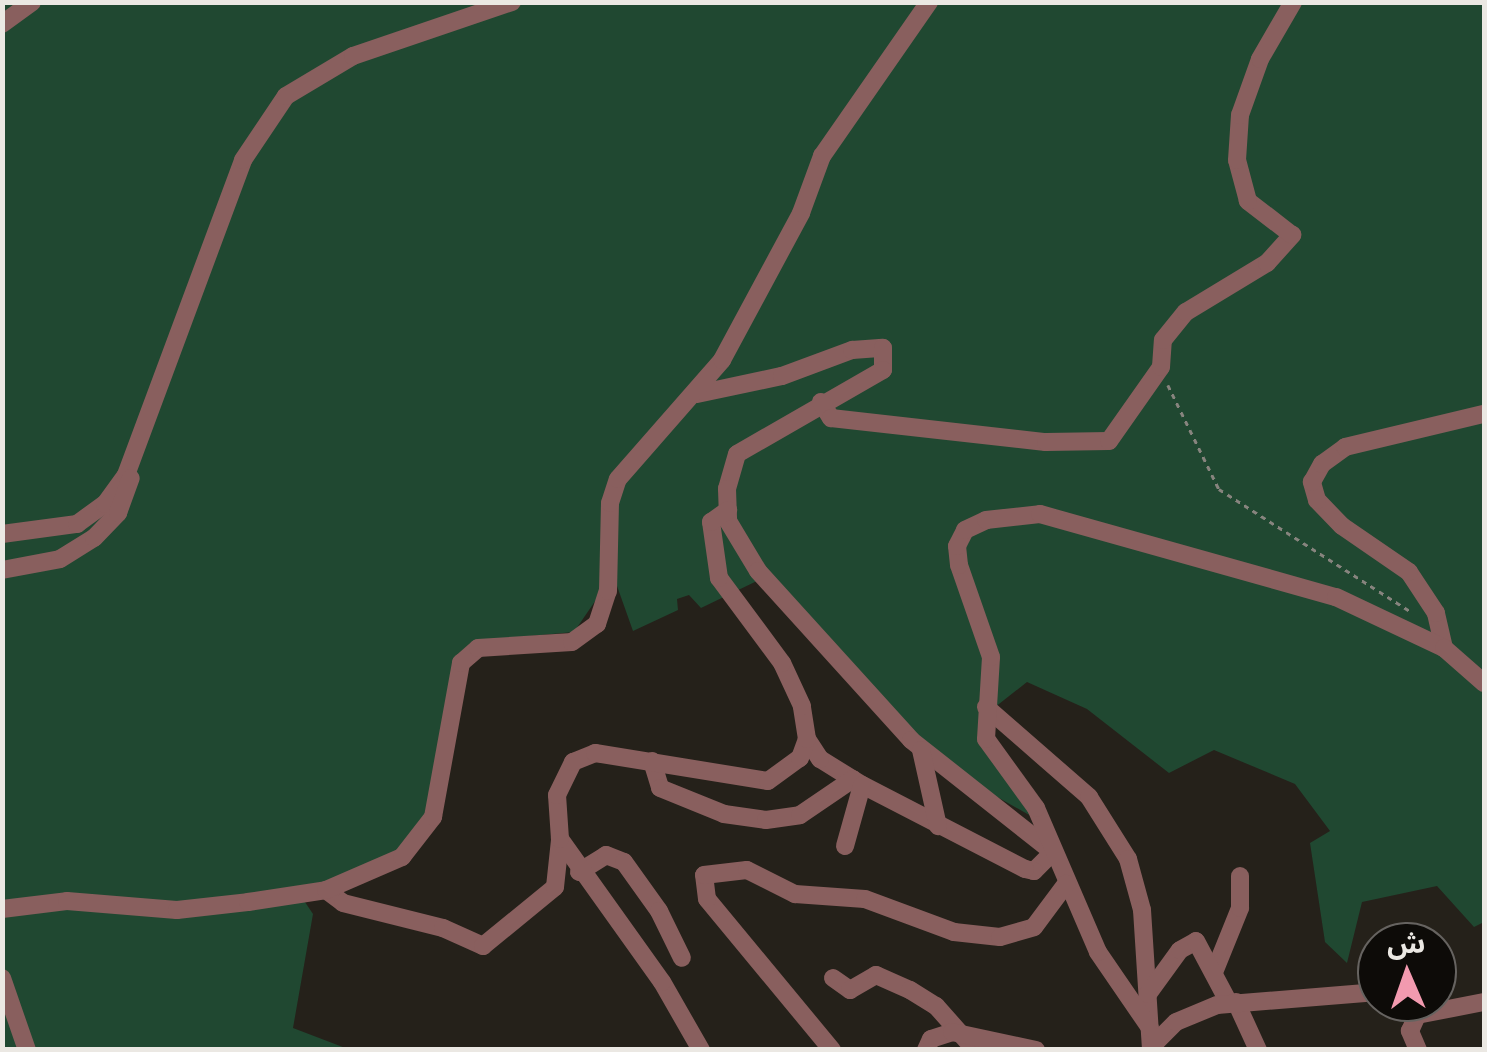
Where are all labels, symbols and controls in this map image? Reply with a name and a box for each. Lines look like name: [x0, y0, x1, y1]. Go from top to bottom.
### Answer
north arrow: [1357, 922, 1457, 1022]
text: ش: [1386, 926, 1426, 961]

